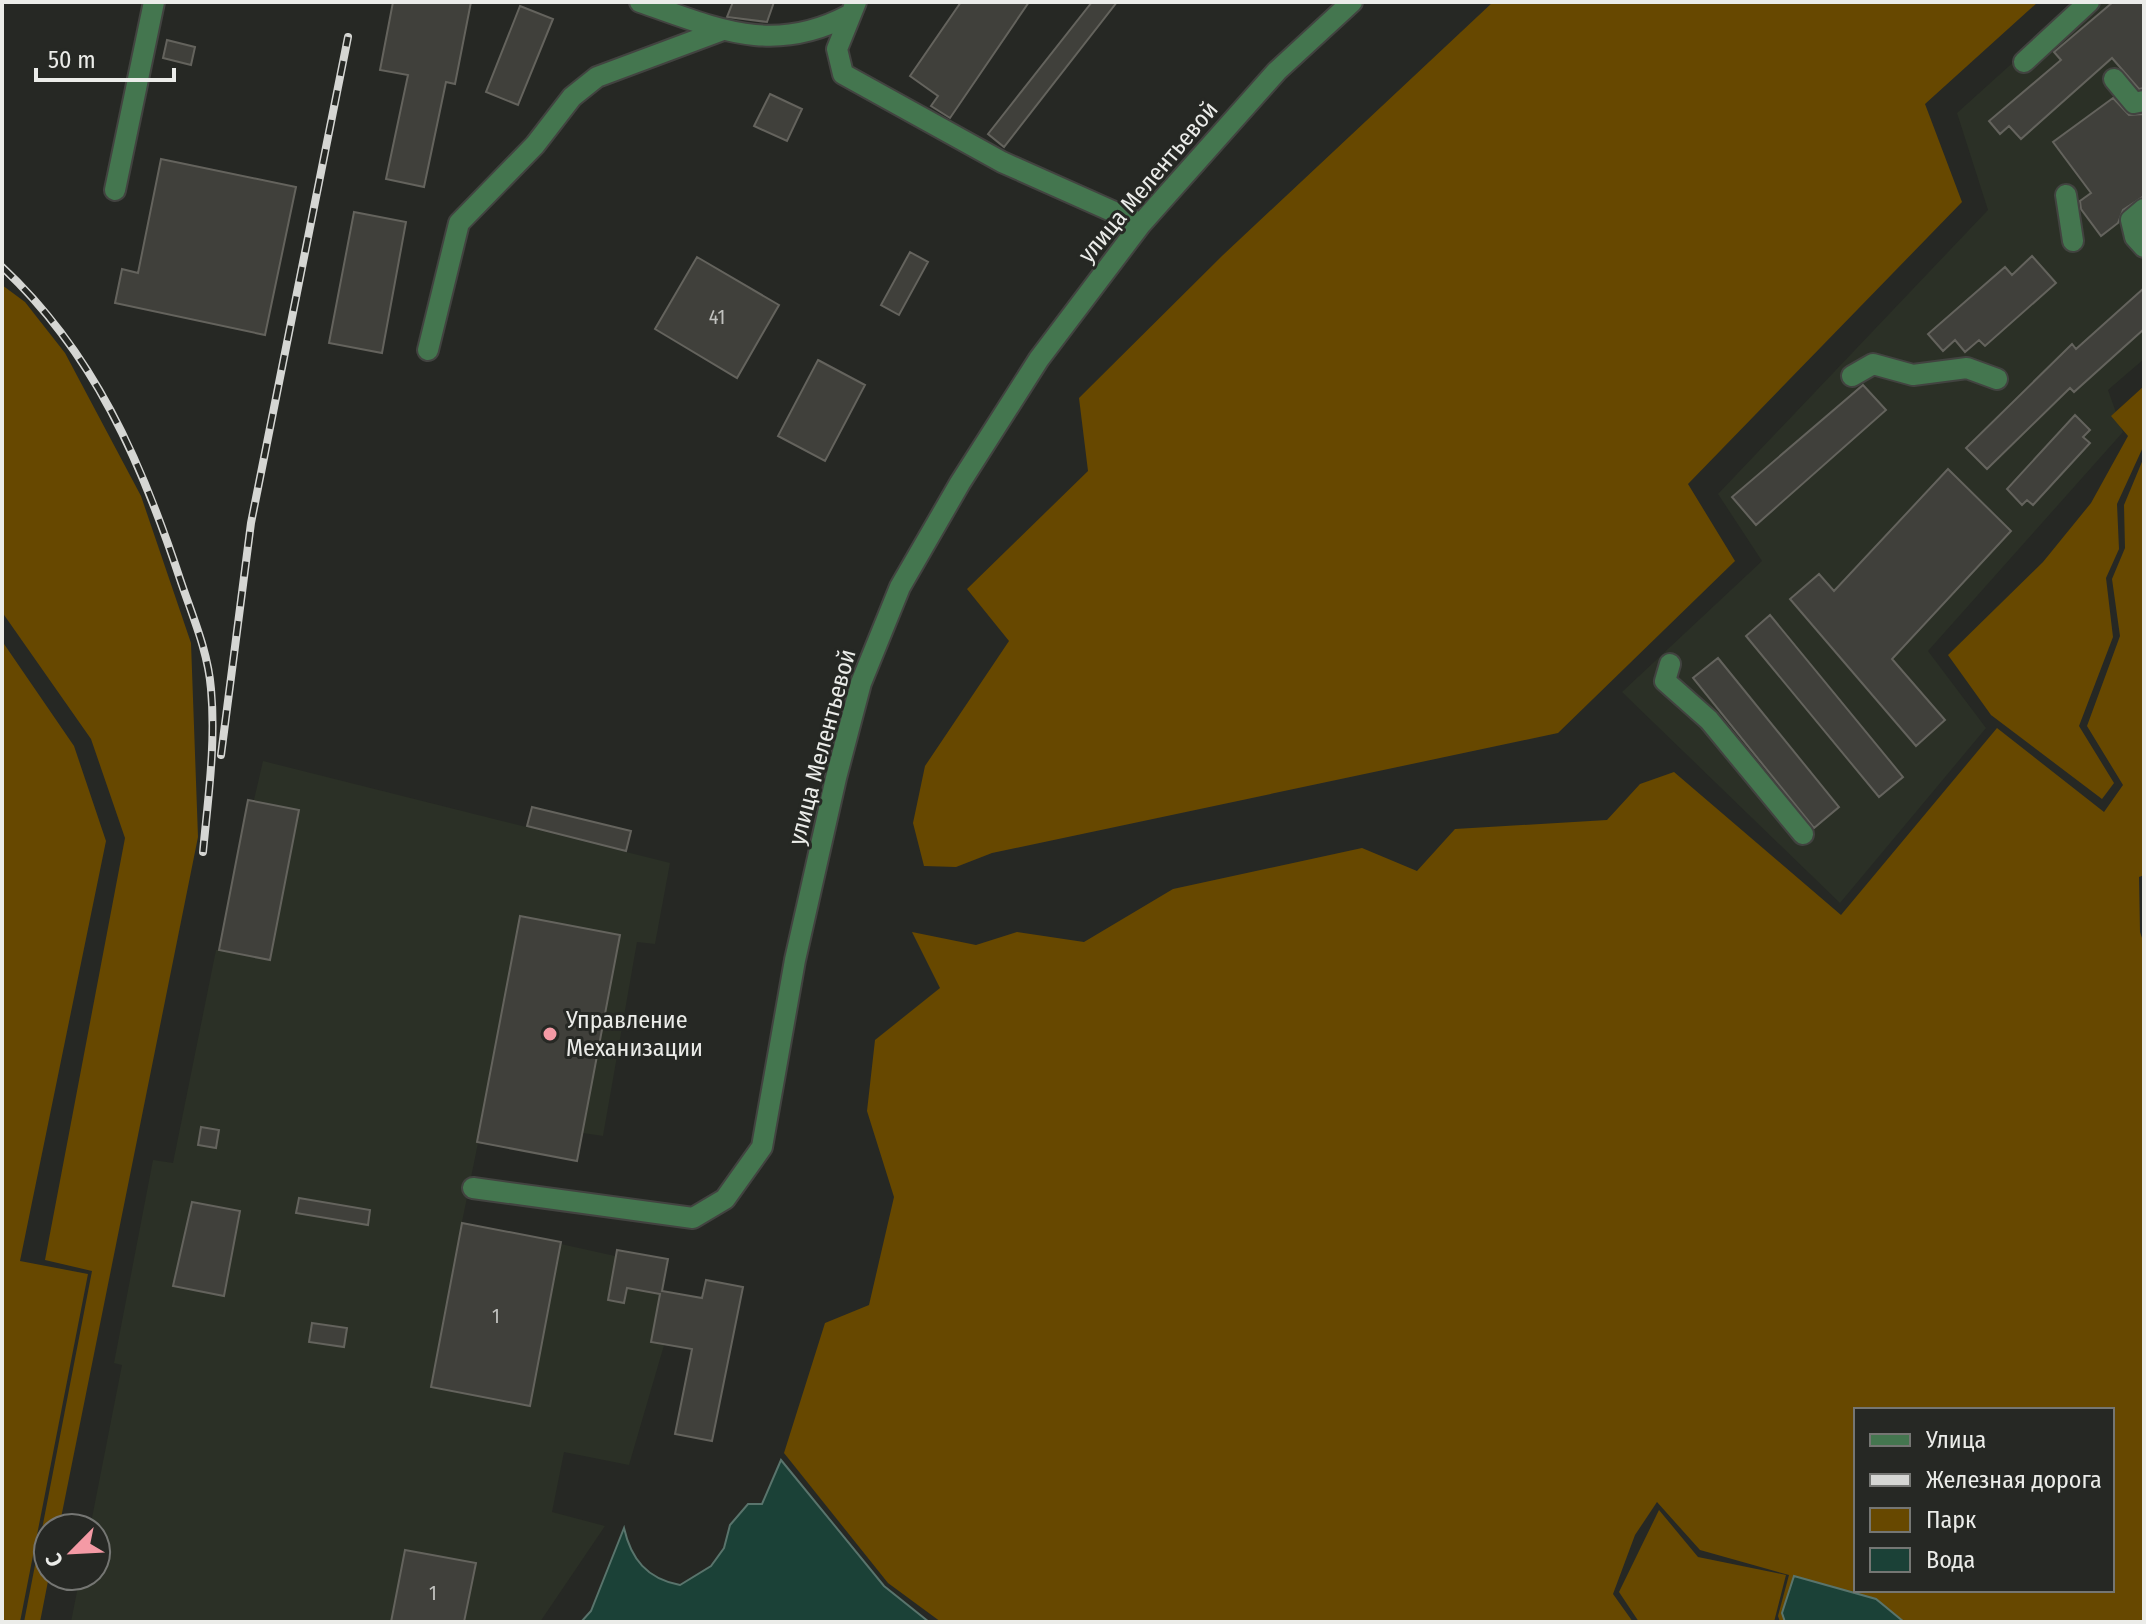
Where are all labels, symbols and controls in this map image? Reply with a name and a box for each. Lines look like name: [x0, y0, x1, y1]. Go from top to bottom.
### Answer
scale bar: [36, 32, 174, 82]
text: 50 m: [48, 46, 96, 74]
street label: улица Мелентьевой: [1072, 96, 1224, 268]
house number: 41: [709, 305, 725, 329]
street label: улица Мелентьевой: [782, 646, 862, 848]
place label: Управление Механизации: [565, 1006, 703, 1062]
marker: Управление Механизации: [541, 1025, 559, 1043]
house number: 1: [492, 1304, 500, 1328]
legend: [1854, 1408, 2114, 1592]
text: Улица: [1925, 1426, 1986, 1454]
text: Железная дорога: [1926, 1466, 2102, 1494]
text: Парк: [1926, 1506, 1977, 1534]
north arrow: [32, 1512, 112, 1592]
text: Вода: [1926, 1546, 1975, 1574]
text: С: [39, 1549, 69, 1571]
house number: 1: [429, 1581, 437, 1605]

